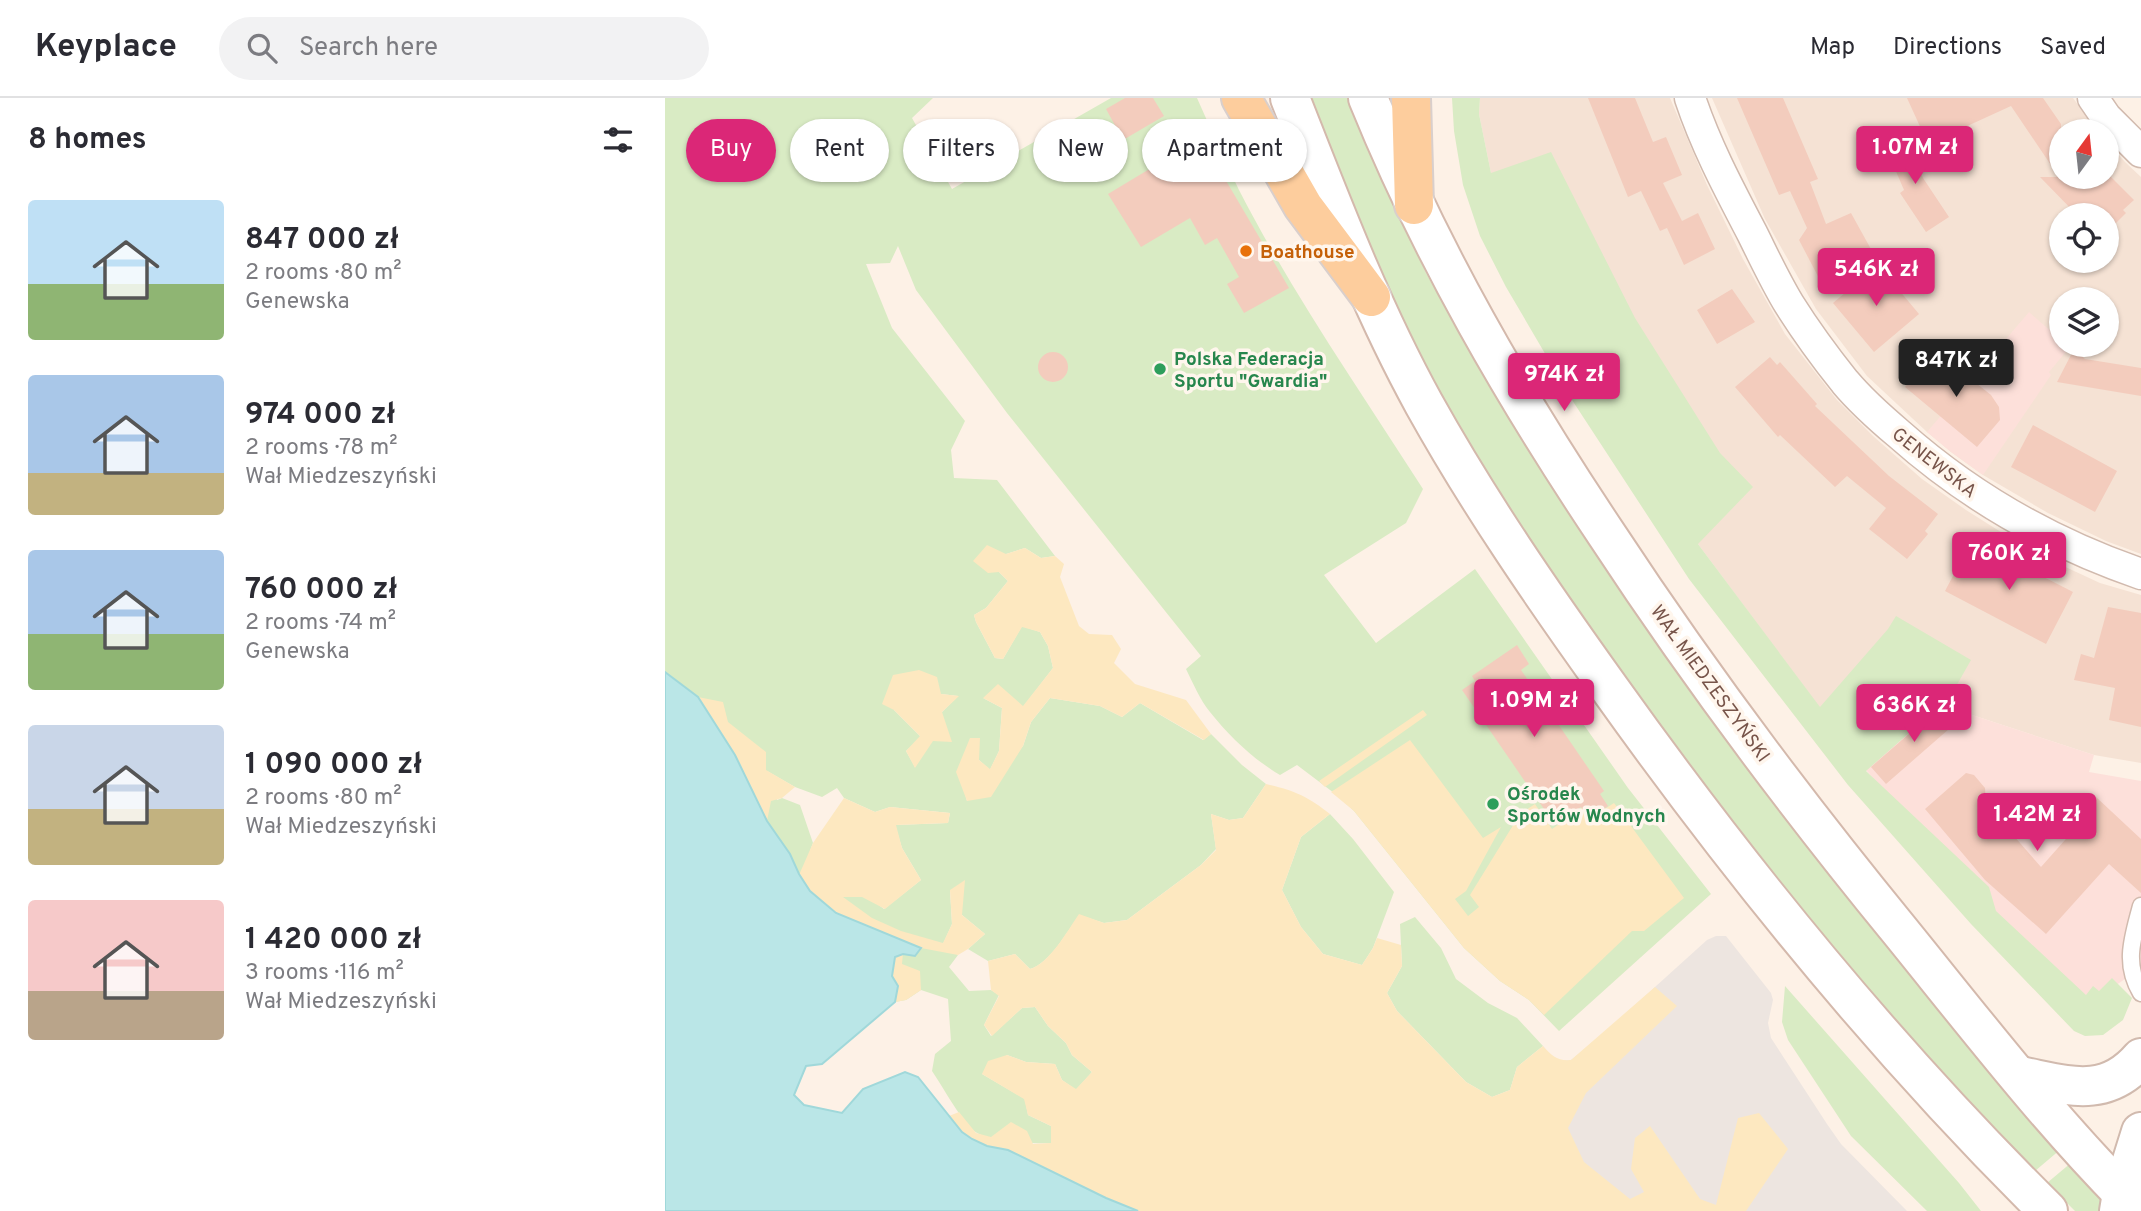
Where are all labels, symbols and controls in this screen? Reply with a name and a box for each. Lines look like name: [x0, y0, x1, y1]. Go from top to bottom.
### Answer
search box: [219, 17, 709, 80]
text: Keyplace: [35, 27, 177, 69]
icon: search: [243, 29, 281, 67]
text: Search here: [299, 32, 438, 65]
text: Map: [1810, 33, 1855, 63]
text: Directions: [1893, 33, 2002, 63]
text: Saved: [2040, 33, 2106, 63]
chip: Buy: [686, 119, 776, 182]
chip: Rent: [790, 119, 889, 182]
chip: Filters: [903, 119, 1019, 182]
chip: New: [1033, 119, 1128, 182]
chip: Apartment: [1142, 119, 1307, 182]
north arrow: [2049, 119, 2119, 189]
map controls: [2049, 119, 2119, 357]
icon: filters: [599, 121, 637, 159]
text: 8 homes: [28, 122, 147, 159]
pin: 1.07M zł: [1843, 126, 1987, 186]
text: 1.07M zł: [1872, 134, 1958, 163]
button: locate: [2049, 203, 2119, 273]
text: 847 000 zł: [245, 222, 399, 259]
icon: home: [84, 228, 168, 312]
place label: Boathouse: [1260, 241, 1355, 265]
marker: Boathouse: [1238, 243, 1254, 259]
pin: 546K zł: [1811, 248, 1941, 308]
text: 546K zł: [1834, 256, 1918, 285]
text: 2 rooms · 80 m²: [245, 259, 402, 288]
button: layers: [2049, 287, 2119, 357]
text: Genewska: [245, 288, 350, 317]
pin: 847K zł: [1891, 340, 2021, 399]
text: 847K zł: [1915, 347, 1997, 376]
place label: Polska Federacja Sportu "Gwardia": [1174, 348, 1328, 394]
pin: 974K zł: [1499, 354, 1629, 413]
marker: Polska Federacja Sportu "Gwardia": [1152, 361, 1168, 377]
text: 974K zł: [1524, 361, 1604, 390]
text: 974 000 zł: [245, 397, 395, 434]
icon: home: [84, 403, 168, 487]
street label: GENEWSKA: [1886, 423, 1981, 504]
text: 2 rooms · 78 m²: [245, 434, 398, 463]
text: Wał Miedzeszyński: [245, 463, 437, 492]
pin: 760K zł: [1944, 532, 2074, 592]
text: 760K zł: [1968, 540, 2050, 569]
text: 760 000 zł: [245, 572, 397, 609]
icon: home: [84, 578, 168, 662]
street label: WAŁ MIEDZESZYŃSKI: [1644, 600, 1775, 768]
text: 2 rooms · 74 m²: [245, 609, 396, 638]
text: Genewska: [245, 638, 350, 667]
pin: 1.09M zł: [1462, 680, 1606, 739]
pin: 636K zł: [1849, 684, 1979, 744]
text: 1.09M zł: [1490, 687, 1578, 716]
text: 636K zł: [1872, 692, 1956, 721]
text: 1 090 000 zł: [245, 747, 422, 784]
icon: home: [84, 753, 168, 837]
place label: Ośrodek Sportów Wodnych: [1507, 783, 1666, 829]
text: 2 rooms · 80 m²: [245, 784, 402, 813]
pin: 1.42M zł: [1965, 794, 2109, 853]
marker: Ośrodek Sportów Wodnych: [1485, 796, 1501, 812]
text: 1.42M zł: [1993, 801, 2081, 830]
text: Wał Miedzeszyński: [245, 813, 437, 842]
text: 1 420 000 zł: [245, 922, 421, 959]
icon: home: [84, 928, 168, 1012]
text: 3 rooms · 116 m²: [245, 959, 404, 988]
text: Wał Miedzeszyński: [245, 988, 437, 1017]

